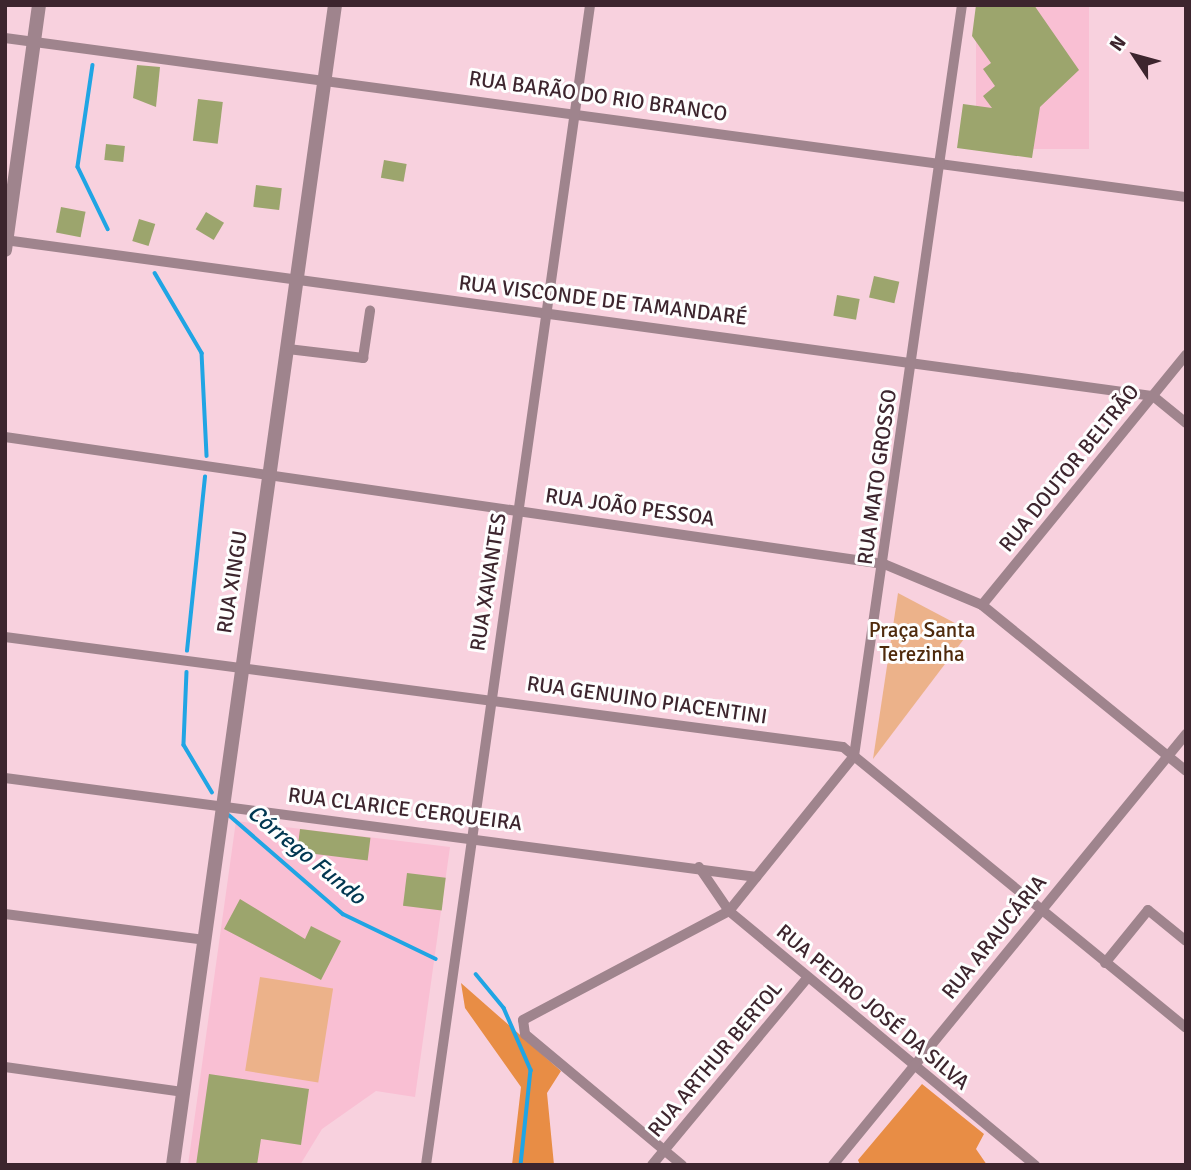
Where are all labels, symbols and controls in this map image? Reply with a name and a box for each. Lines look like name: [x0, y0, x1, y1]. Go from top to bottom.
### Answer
north arrow: [1100, 21, 1170, 91]
text: N: [1104, 31, 1132, 56]
street label: RUA BARÃO DO RIO BRANCO: [467, 65, 729, 127]
street label: RUA VISCONDE DE TAMANDARÉ: [457, 270, 749, 330]
street label: RUA DOUTOR BELTRÃO: [994, 379, 1144, 557]
street label: RUA MATO GROSSO: [852, 388, 902, 566]
street label: RUA JOÃO PESSOA: [544, 483, 716, 531]
street label: RUA XAVANTES: [465, 511, 511, 653]
street label: RUA XINGU: [211, 529, 253, 635]
park label: Praça Santa Terezinha: [869, 617, 975, 667]
street label: RUA GENUINO PIACENTINI: [525, 671, 769, 729]
street label: RUA CLARICE CERQUEIRA: [286, 782, 524, 836]
water label: Córrego Fundo: [242, 799, 370, 911]
street label: RUA ARAUCÁRIA: [936, 870, 1052, 1004]
street label: RUA PEDRO JOSÉ DA SILVA: [771, 919, 975, 1095]
street label: RUA ARTHUR BERTOL: [642, 976, 788, 1142]

